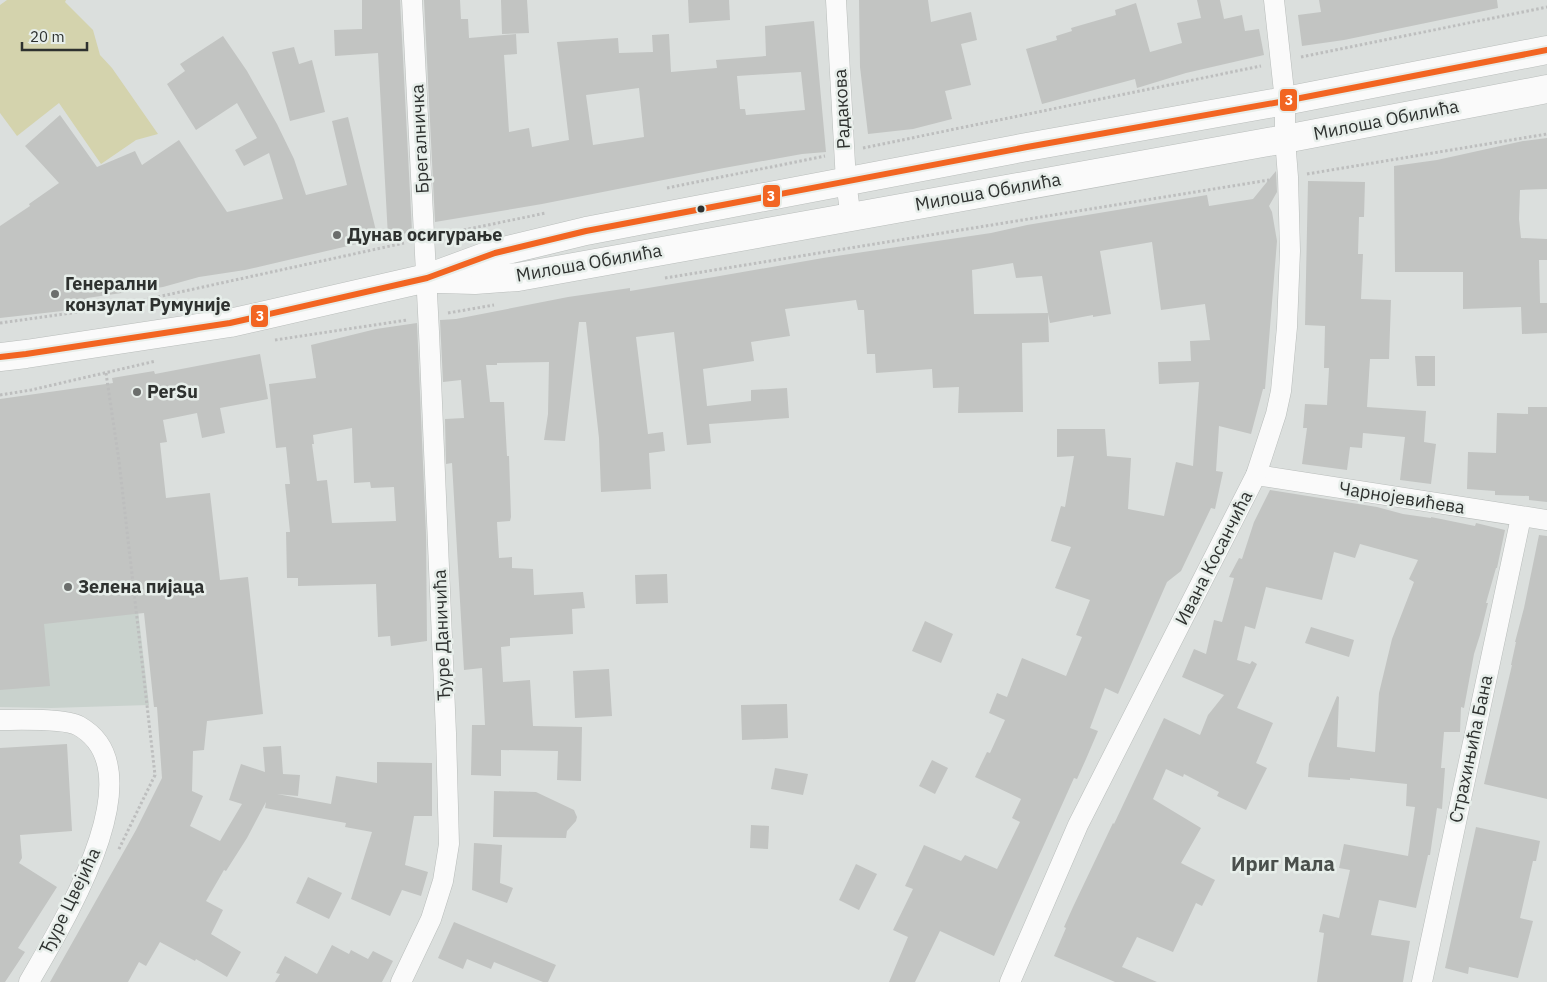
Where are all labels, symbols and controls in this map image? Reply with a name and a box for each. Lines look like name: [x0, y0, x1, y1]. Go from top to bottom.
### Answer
scale bar: [22, 20, 88, 52]
text: 20 m: [30, 27, 65, 46]
street label: Радакова: [828, 68, 855, 150]
street label: Брегалничка: [405, 83, 434, 194]
line badge: 3: [1279, 88, 1298, 112]
text: 3: [1285, 91, 1293, 109]
street label: Милоша Обилића: [1311, 94, 1461, 145]
street label: Милоша Обилића: [913, 167, 1063, 216]
line badge: 3: [762, 184, 781, 208]
text: 3: [767, 187, 775, 205]
unlabelled marker: [696, 204, 706, 214]
place label: Дунав осигурање: [347, 223, 502, 246]
marker: Дунав осигурање: [331, 229, 343, 241]
street label: Милоша Обилића: [514, 238, 664, 287]
place label: Генерални конзулат Румуније: [65, 272, 231, 316]
marker: Генерални конзулат Румуније: [49, 288, 61, 300]
line badge: 3: [250, 304, 269, 328]
text: 3: [256, 307, 264, 325]
place label: PerSu: [147, 380, 198, 403]
marker: PerSu: [131, 386, 143, 398]
street label: Чарнојевићева: [1338, 476, 1467, 519]
street label: Ивана Косанчића: [1170, 486, 1257, 629]
street label: Ђуре Даничића: [428, 569, 455, 701]
place label: Зелена пијаца: [78, 575, 204, 598]
marker: Зелена пијаца: [62, 581, 74, 593]
street label: Страхињића Бана: [1444, 673, 1497, 825]
street label: Ђуре Цвејића: [34, 843, 105, 958]
district label: Ириг Мала: [1231, 850, 1335, 877]

